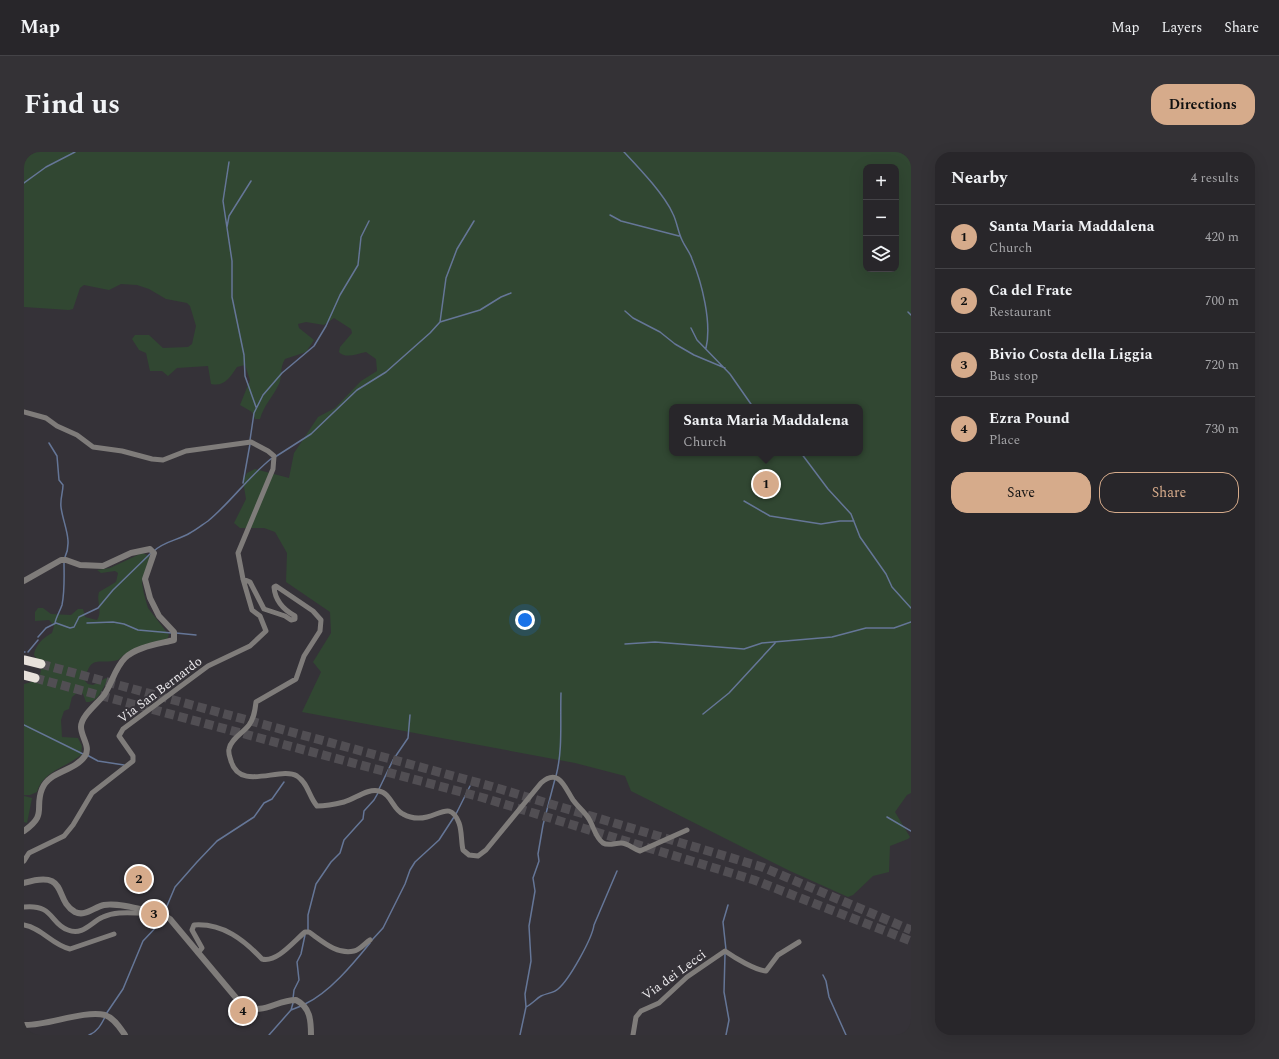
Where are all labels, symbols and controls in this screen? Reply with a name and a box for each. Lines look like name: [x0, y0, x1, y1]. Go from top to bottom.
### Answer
text: Map: [20, 13, 60, 42]
text: Map: [1111, 17, 1140, 38]
text: Layers: [1162, 17, 1202, 38]
text: Share: [1224, 17, 1259, 38]
text: Find us: [24, 83, 120, 126]
button: Directions: [1151, 84, 1255, 125]
map controls: [863, 164, 899, 272]
button: +: [863, 164, 899, 200]
text: Nearby: [951, 165, 1007, 191]
text: 4 results: [1191, 168, 1239, 188]
button: −: [863, 200, 899, 236]
text: Santa Maria Maddalena: [989, 215, 1155, 238]
text: 1: [960, 227, 968, 247]
text: 420 m: [1205, 227, 1239, 247]
button: layers: [863, 236, 899, 272]
text: Church: [989, 238, 1032, 258]
text: Ca del Frate: [989, 279, 1073, 302]
text: 2: [960, 291, 968, 311]
text: 700 m: [1205, 291, 1239, 311]
text: Restaurant: [989, 302, 1051, 322]
text: Bivio Costa della Liggia: [989, 343, 1153, 366]
text: 3: [960, 355, 968, 375]
text: 720 m: [1205, 355, 1239, 375]
text: Bus stop: [989, 366, 1038, 386]
popup: [669, 404, 863, 456]
text: Ezra Pound: [989, 407, 1070, 430]
text: Santa Maria Maddalena: [683, 409, 849, 432]
text: 4: [960, 419, 968, 439]
text: 730 m: [1205, 419, 1239, 439]
text: Place: [989, 430, 1020, 450]
text: Church: [683, 432, 726, 452]
pin: 1: [753, 469, 779, 499]
button: Save: [951, 472, 1091, 513]
button: Share: [1099, 472, 1239, 513]
your location: [515, 610, 535, 630]
street label: Via San Bernardo: [114, 652, 206, 728]
pin: 2: [126, 864, 152, 894]
pin: 3: [141, 899, 167, 929]
street label: Via dei Lecci: [638, 945, 710, 1005]
pin: 4: [230, 996, 256, 1026]

